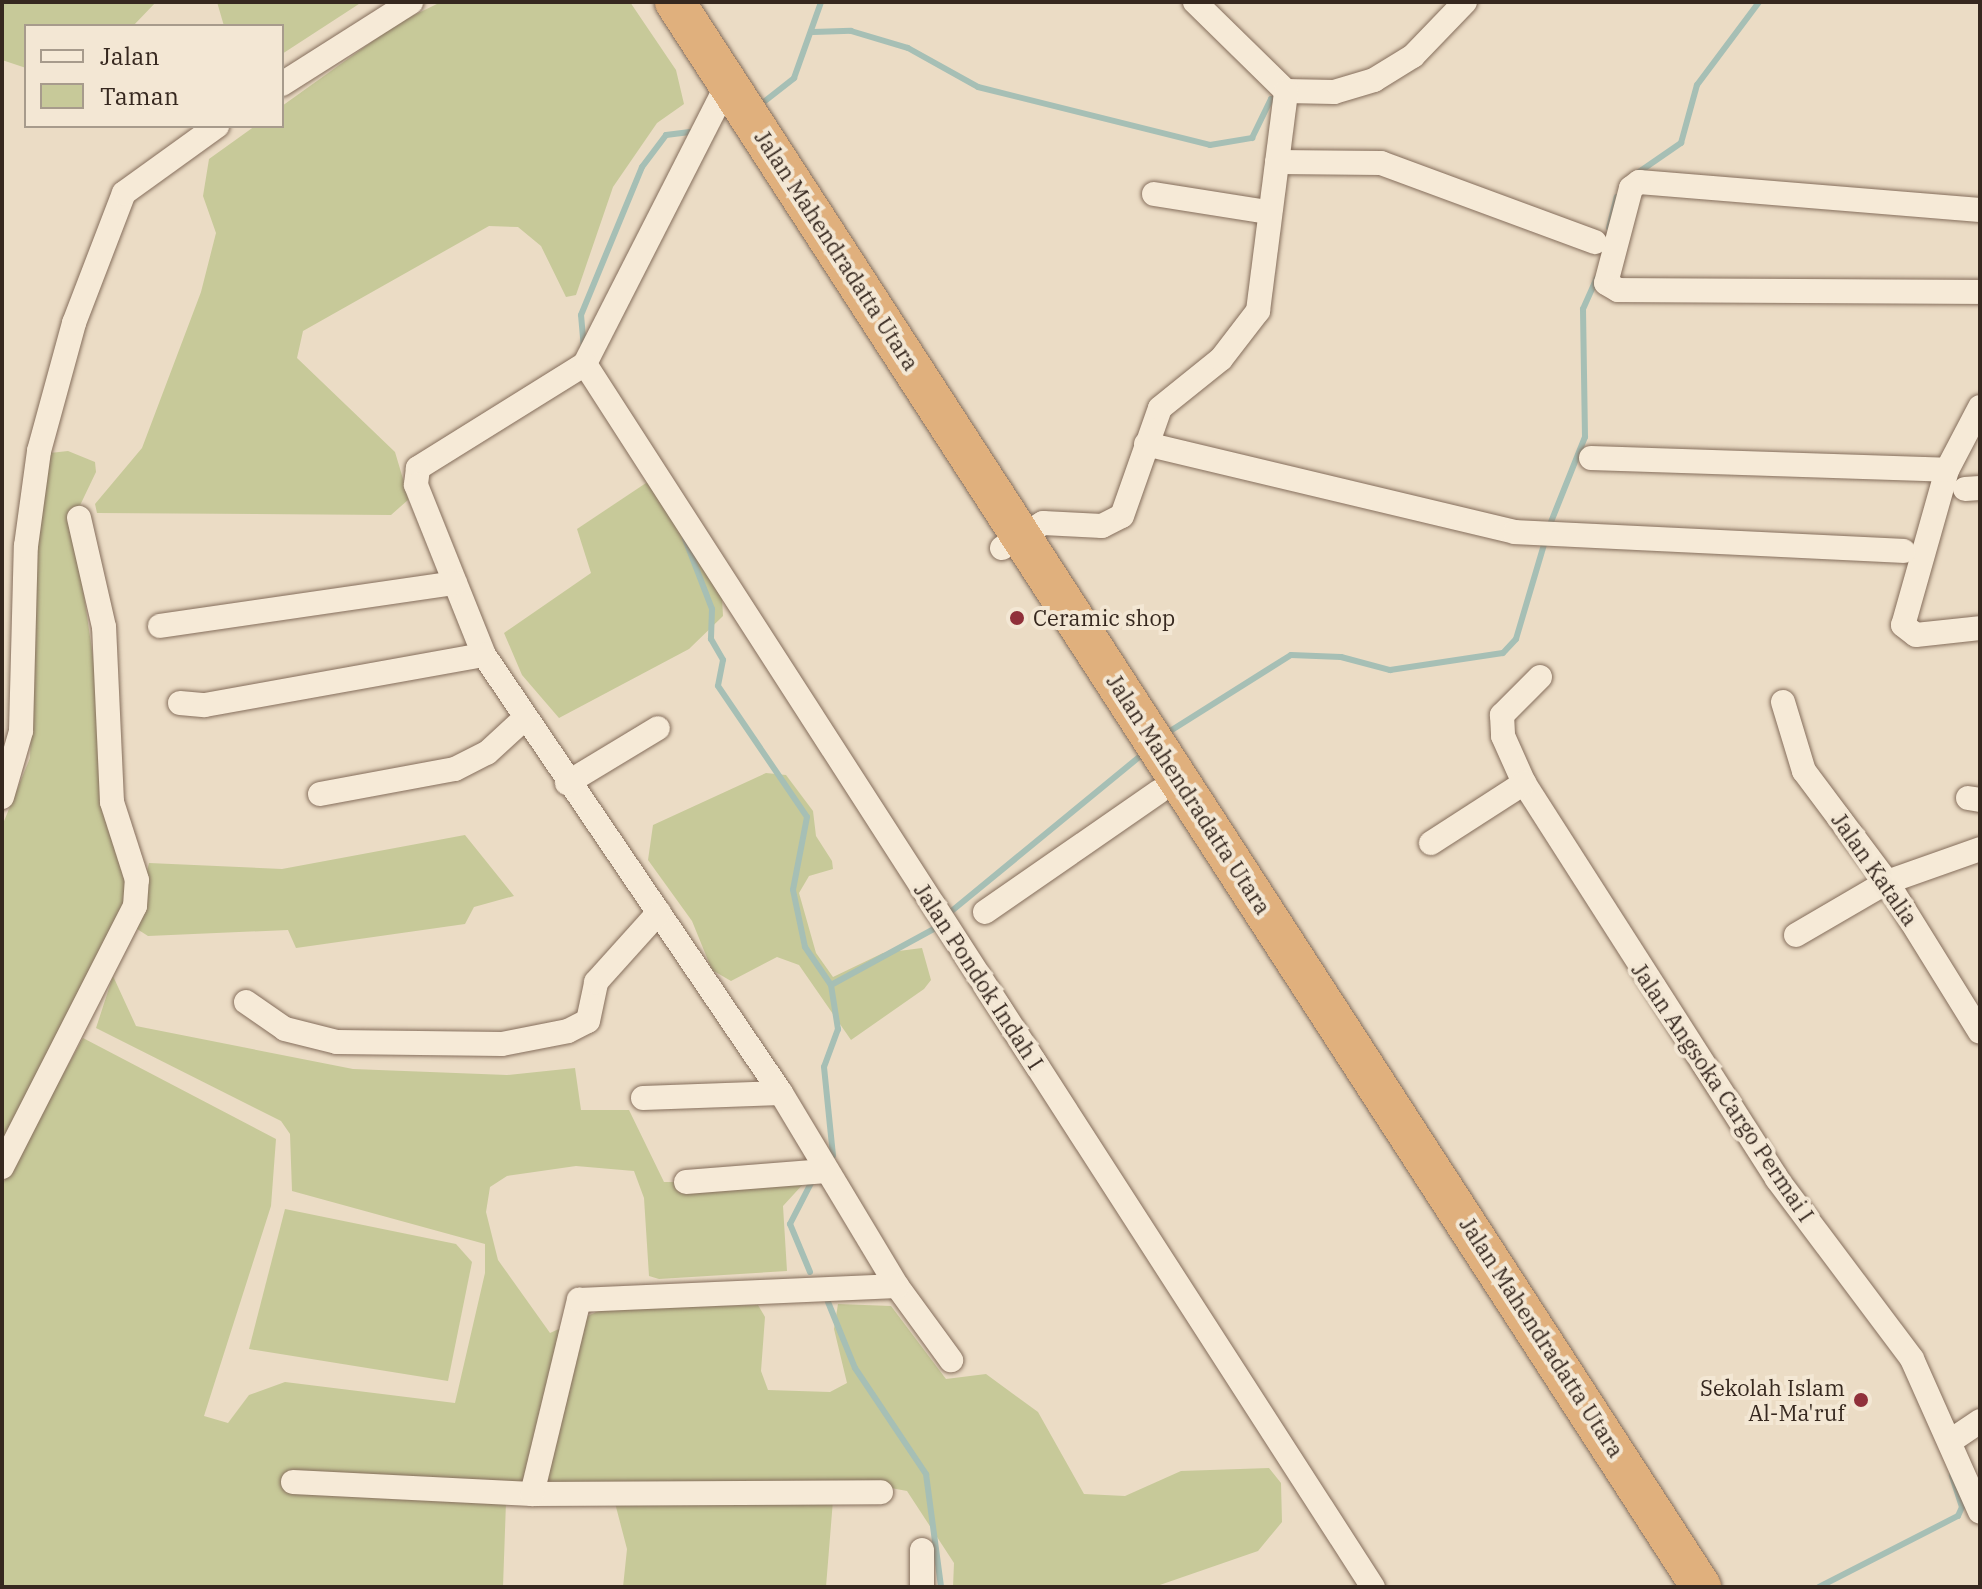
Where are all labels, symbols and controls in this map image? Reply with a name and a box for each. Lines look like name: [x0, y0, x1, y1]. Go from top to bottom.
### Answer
legend: [24, 24, 284, 128]
text: Jalan: [100, 40, 160, 72]
text: Taman: [100, 80, 179, 112]
street label: Jalan Mahendradatta Utara: [749, 125, 925, 375]
place label: Ceramic shop: [1033, 605, 1175, 631]
marker: Ceramic shop: [1008, 609, 1026, 627]
street label: Jalan Mahendradatta Utara: [1101, 669, 1277, 919]
street label: Jalan Katalia: [1826, 807, 1924, 931]
street label: Jalan Pondok Indah I: [909, 878, 1049, 1074]
street label: Jalan Angsoka Cargo Permai I: [1626, 958, 1820, 1226]
street label: Jalan Mahendradatta Utara: [1454, 1212, 1630, 1462]
place label: Sekolah Islam Al-Ma'ruf: [1700, 1374, 1845, 1426]
marker: Sekolah Islam Al-Ma'ruf: [1852, 1391, 1870, 1409]

